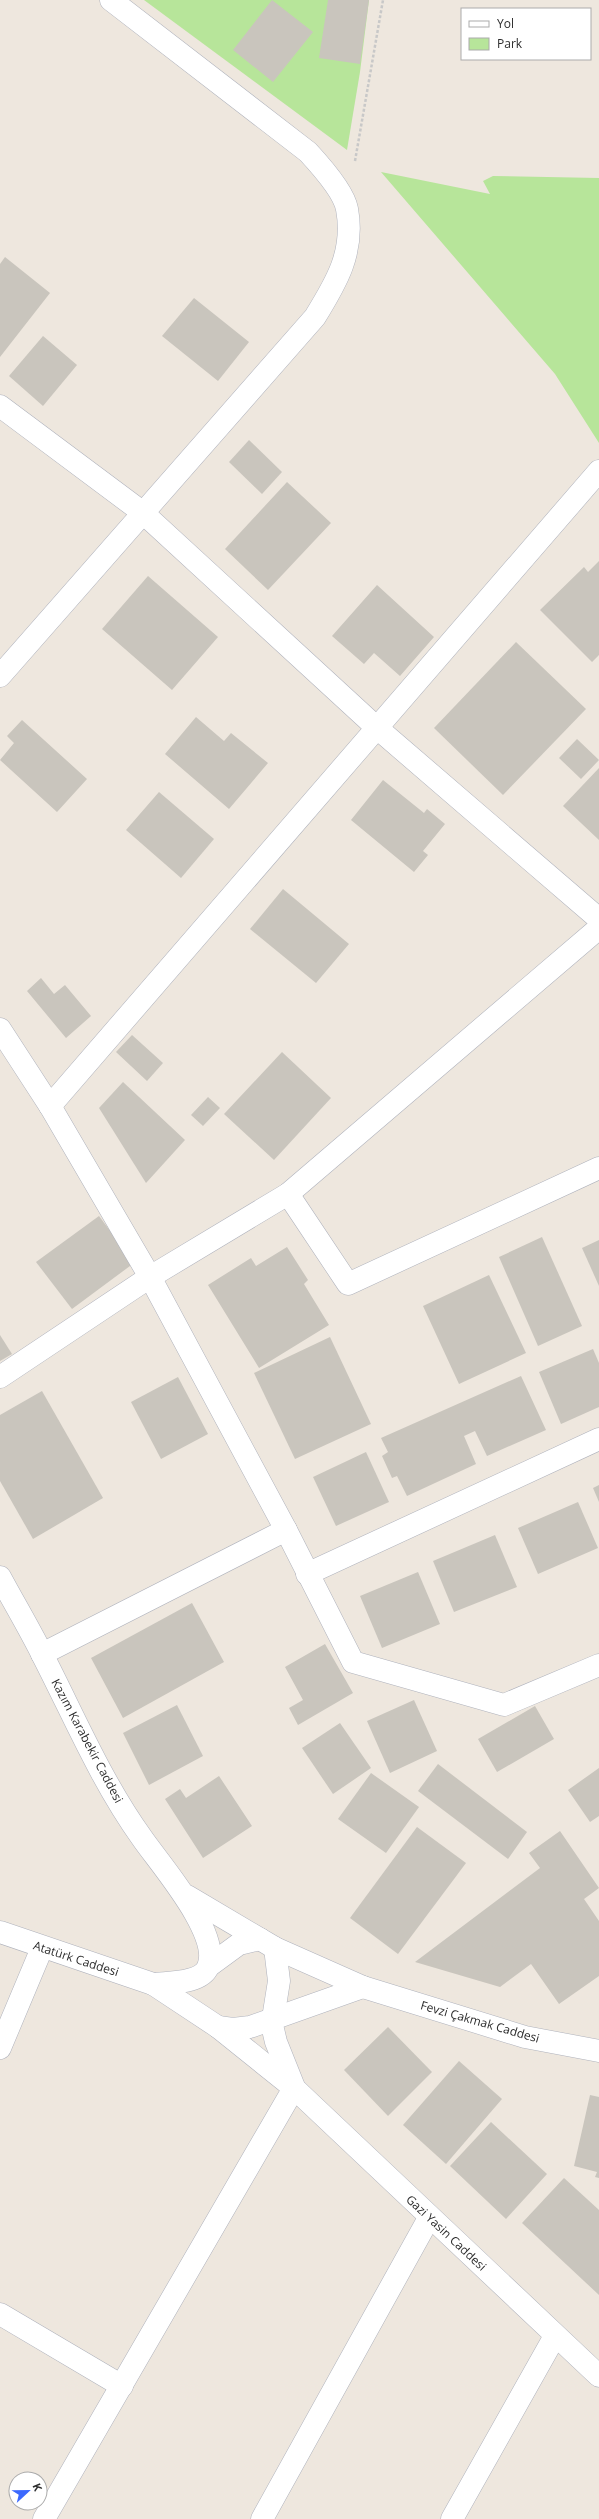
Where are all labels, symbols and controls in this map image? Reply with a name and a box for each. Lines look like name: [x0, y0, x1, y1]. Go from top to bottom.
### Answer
legend: [461, 8, 591, 60]
text: Yol: [497, 15, 514, 32]
text: Park: [497, 35, 523, 52]
street label: Kazım Karabekir Caddesi: [47, 1676, 127, 1806]
street label: Atatürk Caddesi: [31, 1937, 121, 1980]
street label: Fevzi Çakmak Caddesi: [419, 1996, 542, 2047]
street label: Gazi Yasin Caddesi: [402, 2191, 490, 2274]
north arrow: [8, 2471, 48, 2511]
text: K: [29, 2481, 46, 2494]

